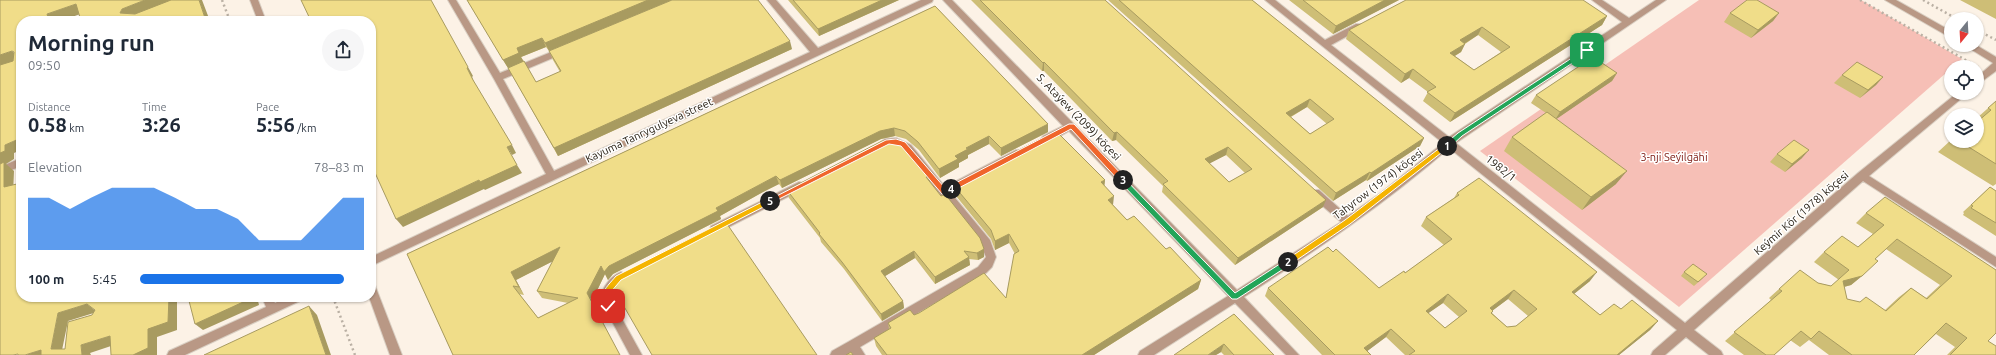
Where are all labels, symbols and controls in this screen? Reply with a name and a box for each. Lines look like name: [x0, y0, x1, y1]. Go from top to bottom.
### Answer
north arrow: [1944, 12, 1984, 52]
map controls: [1944, 12, 1984, 148]
button: share: [322, 29, 364, 71]
text: Morning run: [28, 30, 155, 55]
pin: [1570, 33, 1604, 67]
icon: arrive: [1576, 39, 1598, 61]
text: 09:50: [28, 58, 61, 72]
button: locate: [1944, 60, 1984, 100]
street label: S. Ataýew (2099) köçesi: [1034, 71, 1123, 163]
street label: Kayuma Tanrygulyeva street: [583, 95, 715, 165]
text: Distance: [28, 101, 71, 113]
text: Time: [142, 101, 167, 113]
text: Pace: [256, 101, 279, 113]
button: layers: [1944, 108, 1984, 148]
text: 0.58: [28, 113, 67, 136]
text: 3:26: [142, 113, 181, 136]
text: 5:56: [256, 113, 295, 136]
text: km: [67, 122, 84, 134]
text: /km: [295, 122, 316, 134]
pin: 1: [1437, 136, 1457, 156]
text: 1: [1444, 140, 1450, 152]
street label: Tahyrow (1974) köçesi: [1331, 146, 1426, 222]
park label: 3-nji Seýilgähi: [1640, 151, 1708, 163]
street label: 1982/1: [1483, 152, 1519, 184]
text: Elevation: [28, 160, 82, 174]
text: 78–83 m: [314, 160, 364, 174]
street label: Keýmir Kör (1978) köçesi: [1751, 169, 1851, 258]
pin: 3: [1113, 170, 1133, 190]
text: 3: [1120, 174, 1126, 186]
pin: 4: [941, 179, 961, 199]
text: 4: [948, 183, 954, 195]
pin: 5: [760, 191, 780, 211]
text: 5: [767, 195, 773, 207]
pin: 2: [1278, 252, 1298, 272]
text: 2: [1285, 256, 1291, 268]
text: 100 m: [28, 272, 64, 286]
text: 5:45: [92, 272, 117, 286]
pin: [591, 289, 625, 323]
icon: check: [597, 295, 619, 317]

